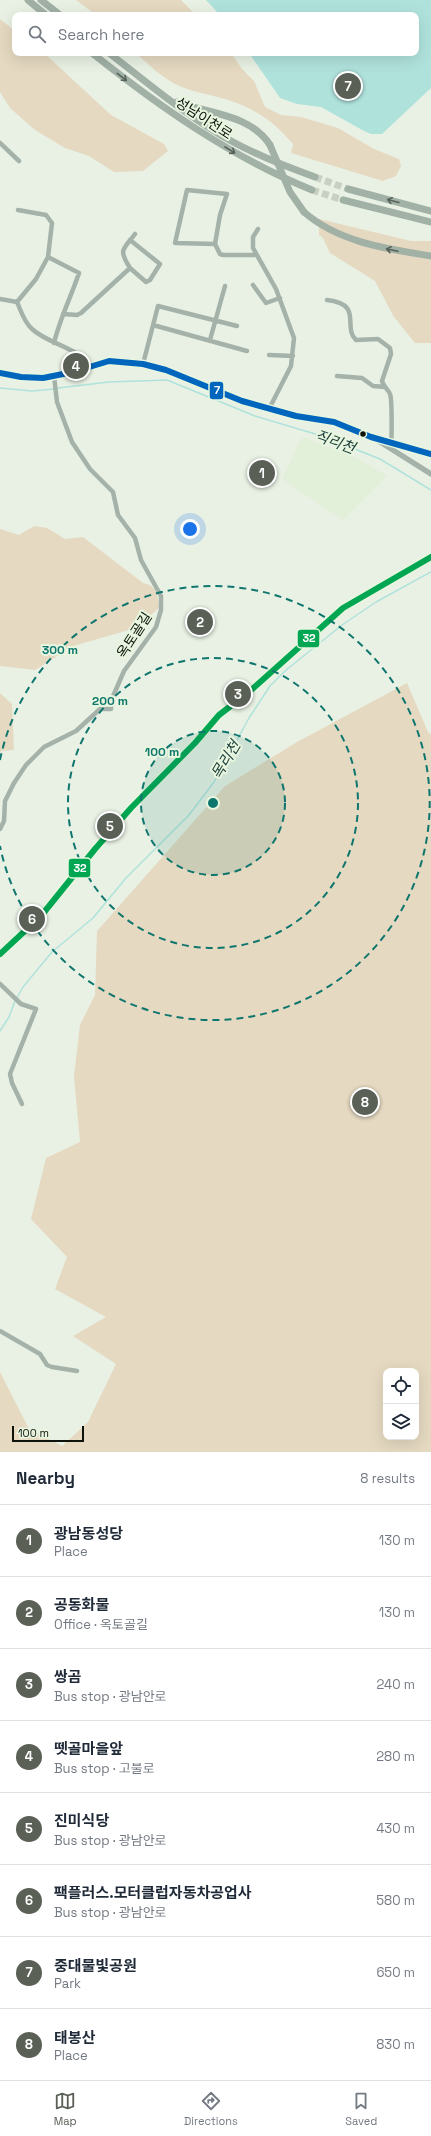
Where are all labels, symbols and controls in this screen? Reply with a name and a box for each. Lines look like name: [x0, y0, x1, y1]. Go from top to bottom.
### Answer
search box: [12, 12, 419, 56]
icon: search: [26, 23, 48, 45]
text: Search here: [58, 25, 144, 44]
pin: 7: [335, 71, 361, 101]
one-way arrow: [117, 73, 128, 82]
street label: 성남이천로: [172, 93, 236, 143]
one-way arrow: [224, 146, 235, 154]
one-way arrow: [387, 197, 400, 205]
one-way arrow: [386, 245, 399, 253]
pin: 4: [63, 351, 89, 381]
line badge: 7: [209, 381, 224, 400]
text: 7: [214, 383, 220, 397]
water label: 직리천: [312, 426, 360, 458]
unlabelled marker: [358, 429, 368, 439]
pin: 1: [249, 458, 275, 488]
your location: [180, 519, 200, 539]
pin: 2: [187, 607, 213, 637]
street label: 옥토골길: [112, 608, 156, 662]
line badge: 32: [297, 629, 320, 648]
text: 32: [302, 631, 316, 645]
text: 300 m: [42, 642, 78, 658]
pin: 3: [225, 679, 251, 709]
text: 200 m: [92, 693, 128, 709]
water label: 목리천: [207, 735, 246, 782]
text: 100 m: [145, 744, 179, 760]
centre of rings: [206, 796, 220, 810]
pin: 5: [97, 811, 123, 841]
line badge: 32: [68, 858, 91, 878]
text: 32: [73, 861, 87, 875]
pin: 6: [19, 904, 45, 934]
pin: 8: [352, 1087, 378, 1117]
map controls: [383, 1368, 419, 1440]
button: locate: [383, 1368, 419, 1404]
button: layers: [383, 1404, 419, 1440]
scale bar: [12, 1424, 84, 1443]
text: 100 m: [18, 1426, 49, 1440]
text: Nearby: [16, 1467, 75, 1489]
text: 8 results: [360, 1470, 415, 1487]
text: 광남동성당: [54, 1524, 123, 1543]
text: 1: [26, 1532, 32, 1549]
text: 130 m: [379, 1532, 415, 1549]
text: Place: [54, 1543, 88, 1560]
text: 공동화물: [54, 1595, 109, 1614]
text: 2: [25, 1604, 33, 1621]
text: 130 m: [379, 1604, 415, 1621]
text: Office · 옥토골길: [54, 1616, 148, 1633]
text: 쌍곰: [54, 1667, 82, 1686]
text: 3: [25, 1676, 33, 1693]
text: 240 m: [377, 1676, 415, 1693]
text: Bus stop · 광남안로: [54, 1688, 167, 1705]
text: 뗏골마을앞: [54, 1739, 123, 1758]
text: 4: [25, 1748, 33, 1765]
text: 280 m: [376, 1748, 415, 1765]
text: Bus stop · 고불로: [54, 1760, 155, 1777]
text: 진미식당: [54, 1811, 109, 1830]
text: 5: [25, 1820, 33, 1837]
text: 430 m: [376, 1820, 415, 1837]
text: Bus stop · 광남안로: [54, 1832, 167, 1849]
text: 팩플러스.모터클럽자동차공업사: [54, 1883, 252, 1902]
text: 6: [25, 1892, 33, 1909]
text: 580 m: [376, 1892, 415, 1909]
text: Bus stop · 광남안로: [54, 1904, 167, 1921]
text: 중대물빛공원: [54, 1956, 137, 1975]
text: 7: [25, 1964, 33, 1981]
text: 650 m: [376, 1964, 415, 1981]
text: Park: [54, 1975, 81, 1992]
text: 태봉산: [54, 2028, 95, 2047]
text: 8: [25, 2036, 33, 2053]
text: 830 m: [376, 2036, 415, 2053]
text: Place: [54, 2047, 88, 2064]
tab: Map: [54, 2090, 77, 2128]
tab: Directions: [184, 2090, 238, 2128]
tab: Saved: [345, 2090, 377, 2128]

